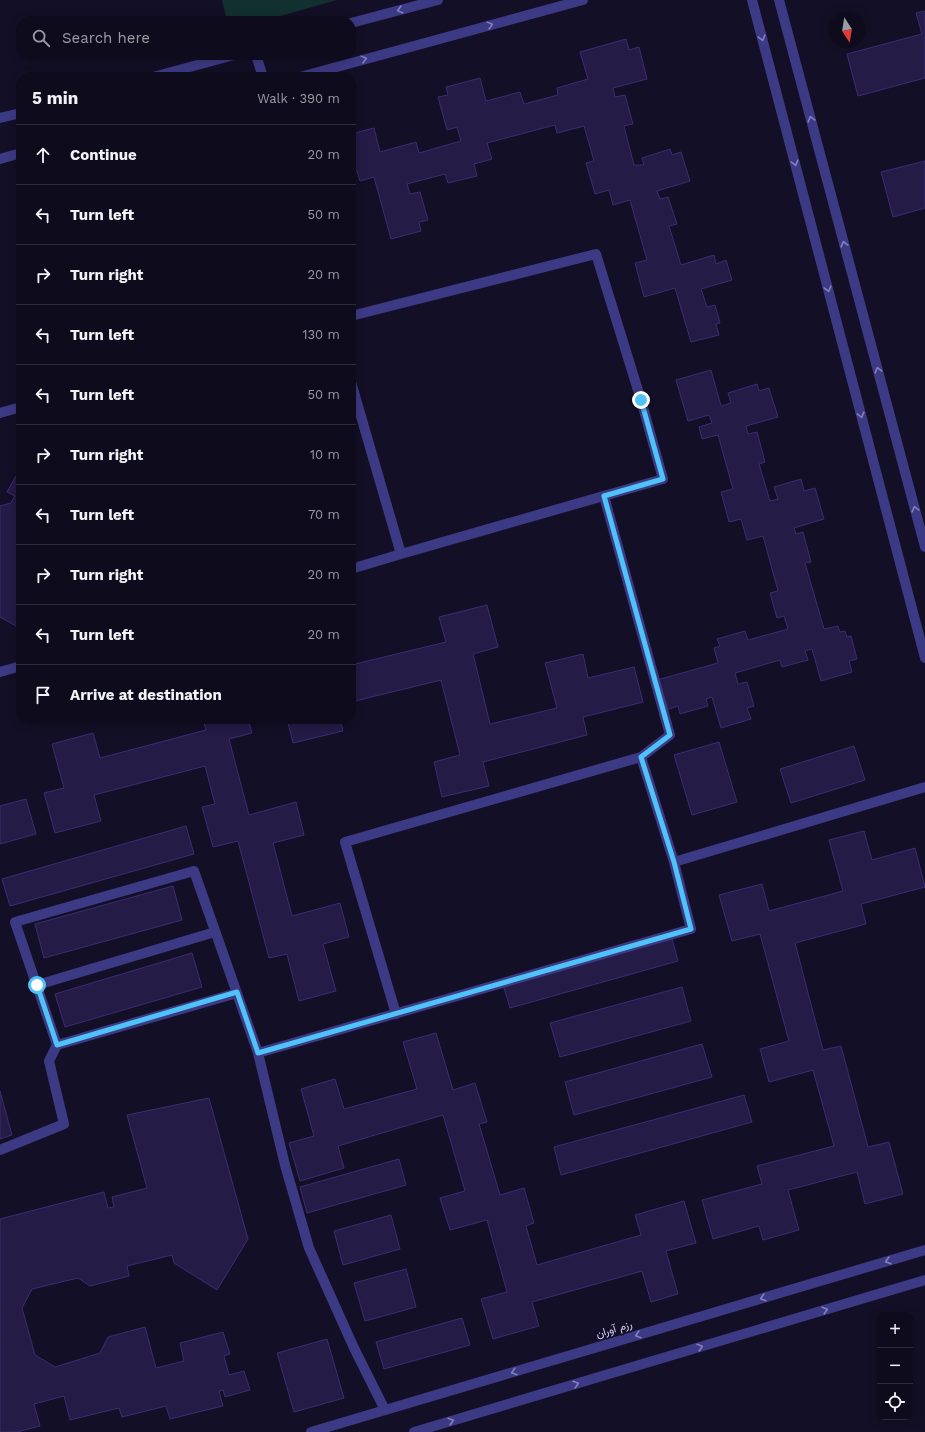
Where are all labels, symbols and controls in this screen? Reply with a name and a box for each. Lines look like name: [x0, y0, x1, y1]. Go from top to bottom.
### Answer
one-way arrow: [397, 5, 404, 14]
north arrow: [829, 12, 865, 48]
search box: [16, 16, 356, 60]
one-way arrow: [486, 21, 493, 30]
icon: search: [30, 27, 52, 49]
text: Search here: [62, 29, 150, 47]
one-way arrow: [757, 34, 766, 41]
one-way arrow: [361, 56, 368, 64]
text: 5 min: [32, 88, 78, 108]
text: Walk · 390 m: [257, 91, 340, 106]
one-way arrow: [807, 115, 816, 122]
icon: ahead: [32, 144, 54, 166]
text: Continue: [70, 146, 137, 164]
text: 20 m: [308, 147, 340, 162]
one-way arrow: [790, 160, 799, 167]
icon: left: [32, 204, 54, 226]
text: Turn left: [70, 206, 134, 224]
text: 50 m: [308, 207, 340, 222]
one-way arrow: [841, 241, 849, 247]
icon: right: [32, 264, 54, 286]
text: Turn right: [70, 266, 143, 284]
text: 20 m: [308, 267, 340, 282]
one-way arrow: [823, 285, 832, 292]
icon: left: [32, 324, 54, 346]
text: Turn left: [70, 326, 134, 344]
text: 130 m: [302, 327, 340, 342]
one-way arrow: [874, 367, 883, 374]
icon: left: [32, 384, 54, 406]
text: Turn left: [70, 386, 134, 404]
text: 50 m: [308, 387, 340, 402]
route end: [632, 391, 650, 409]
one-way arrow: [856, 411, 865, 418]
icon: right: [32, 444, 54, 466]
text: Turn right: [70, 446, 143, 464]
text: 10 m: [310, 447, 340, 462]
icon: left: [32, 504, 54, 526]
text: Turn left: [70, 506, 134, 524]
one-way arrow: [911, 506, 920, 513]
text: 70 m: [308, 507, 340, 522]
icon: right: [32, 564, 54, 586]
text: Turn right: [70, 566, 143, 584]
text: 20 m: [308, 567, 340, 582]
icon: left: [32, 624, 54, 646]
text: Turn left: [70, 626, 134, 644]
text: 20 m: [308, 627, 340, 642]
icon: arrive: [32, 684, 54, 706]
text: Arrive at destination: [70, 686, 222, 704]
route start: [28, 976, 46, 994]
one-way arrow: [884, 1256, 891, 1265]
one-way arrow: [760, 1293, 767, 1302]
one-way arrow: [821, 1306, 828, 1315]
map controls: [877, 1312, 913, 1420]
button: +: [877, 1312, 913, 1348]
street label: رزم آوران: [594, 1317, 634, 1342]
one-way arrow: [635, 1330, 642, 1339]
one-way arrow: [697, 1343, 704, 1352]
button: −: [877, 1348, 913, 1384]
one-way arrow: [510, 1367, 517, 1376]
one-way arrow: [572, 1380, 579, 1389]
button: locate: [877, 1384, 913, 1420]
one-way arrow: [447, 1417, 454, 1426]

